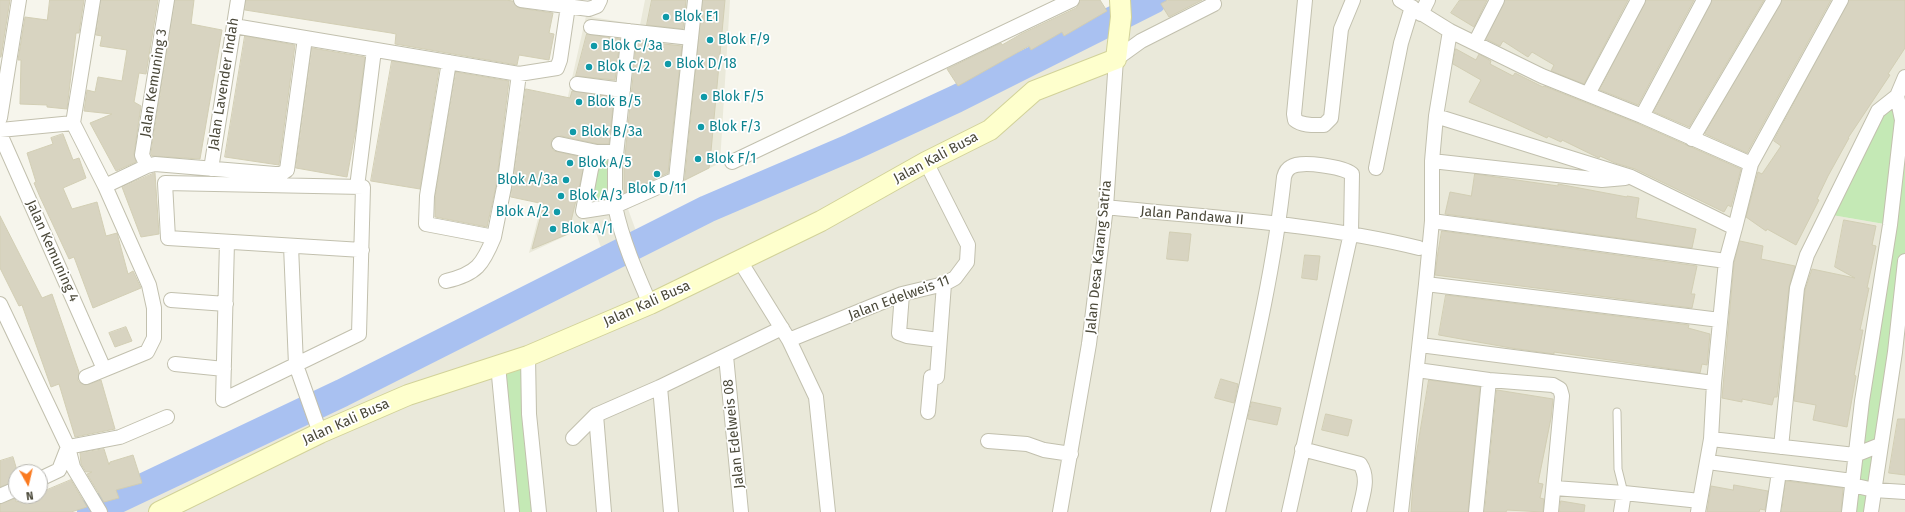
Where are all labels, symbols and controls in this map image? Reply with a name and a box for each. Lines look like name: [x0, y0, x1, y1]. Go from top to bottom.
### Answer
place label: Blok E1: [674, 9, 719, 25]
marker: Blok E1: [661, 12, 671, 22]
street label: Jalan Lavender Indah: [205, 17, 243, 151]
street label: Jalan Kemuning 3: [137, 28, 171, 138]
place label: Blok F/9: [718, 32, 770, 48]
marker: Blok F/9: [705, 35, 715, 45]
place label: Blok C/3a: [602, 38, 663, 54]
marker: Blok C/3a: [589, 41, 599, 51]
place label: Blok D/18: [676, 56, 737, 72]
place label: Blok C/2: [597, 59, 650, 75]
marker: Blok D/18: [663, 59, 673, 69]
marker: Blok C/2: [584, 62, 594, 72]
place label: Blok F/5: [712, 89, 764, 105]
marker: Blok F/5: [699, 92, 709, 102]
place label: Blok B/5: [587, 94, 641, 110]
marker: Blok B/5: [574, 97, 584, 107]
place label: Blok F/3: [709, 119, 761, 135]
marker: Blok F/3: [696, 122, 706, 132]
place label: Blok B/3a: [581, 124, 643, 140]
marker: Blok B/3a: [568, 127, 578, 137]
street label: Jalan Kali Busa: [891, 129, 981, 187]
place label: Blok F/1: [706, 151, 756, 167]
marker: Blok F/1: [693, 154, 703, 164]
place label: Blok A/5: [578, 155, 632, 171]
marker: Blok A/5: [565, 158, 575, 168]
marker: Blok D/11: [652, 169, 662, 179]
place label: Blok A/3a: [497, 172, 558, 188]
marker: Blok A/3a: [561, 175, 571, 185]
street label: Jalan Desa Karang Satria: [1083, 179, 1115, 335]
place label: Blok D/11: [628, 181, 686, 197]
place label: Blok A/3: [569, 188, 622, 204]
marker: Blok A/3: [556, 191, 566, 201]
street label: Jalan Kemuning 4: [22, 197, 82, 305]
street label: Jalan Pandawa II: [1140, 203, 1244, 229]
place label: Blok A/2: [496, 204, 549, 220]
marker: Blok A/2: [552, 207, 562, 217]
place label: Blok A/1: [561, 221, 613, 237]
marker: Blok A/1: [548, 224, 558, 234]
street label: Jalan Edelweis 11: [846, 272, 952, 324]
street label: Jalan Kali Busa: [601, 277, 693, 331]
street label: Jalan Edelweis 08: [720, 378, 748, 490]
street label: Jalan Kali Busa: [300, 395, 392, 449]
north arrow: [8, 464, 48, 504]
text: N: [25, 488, 34, 502]

